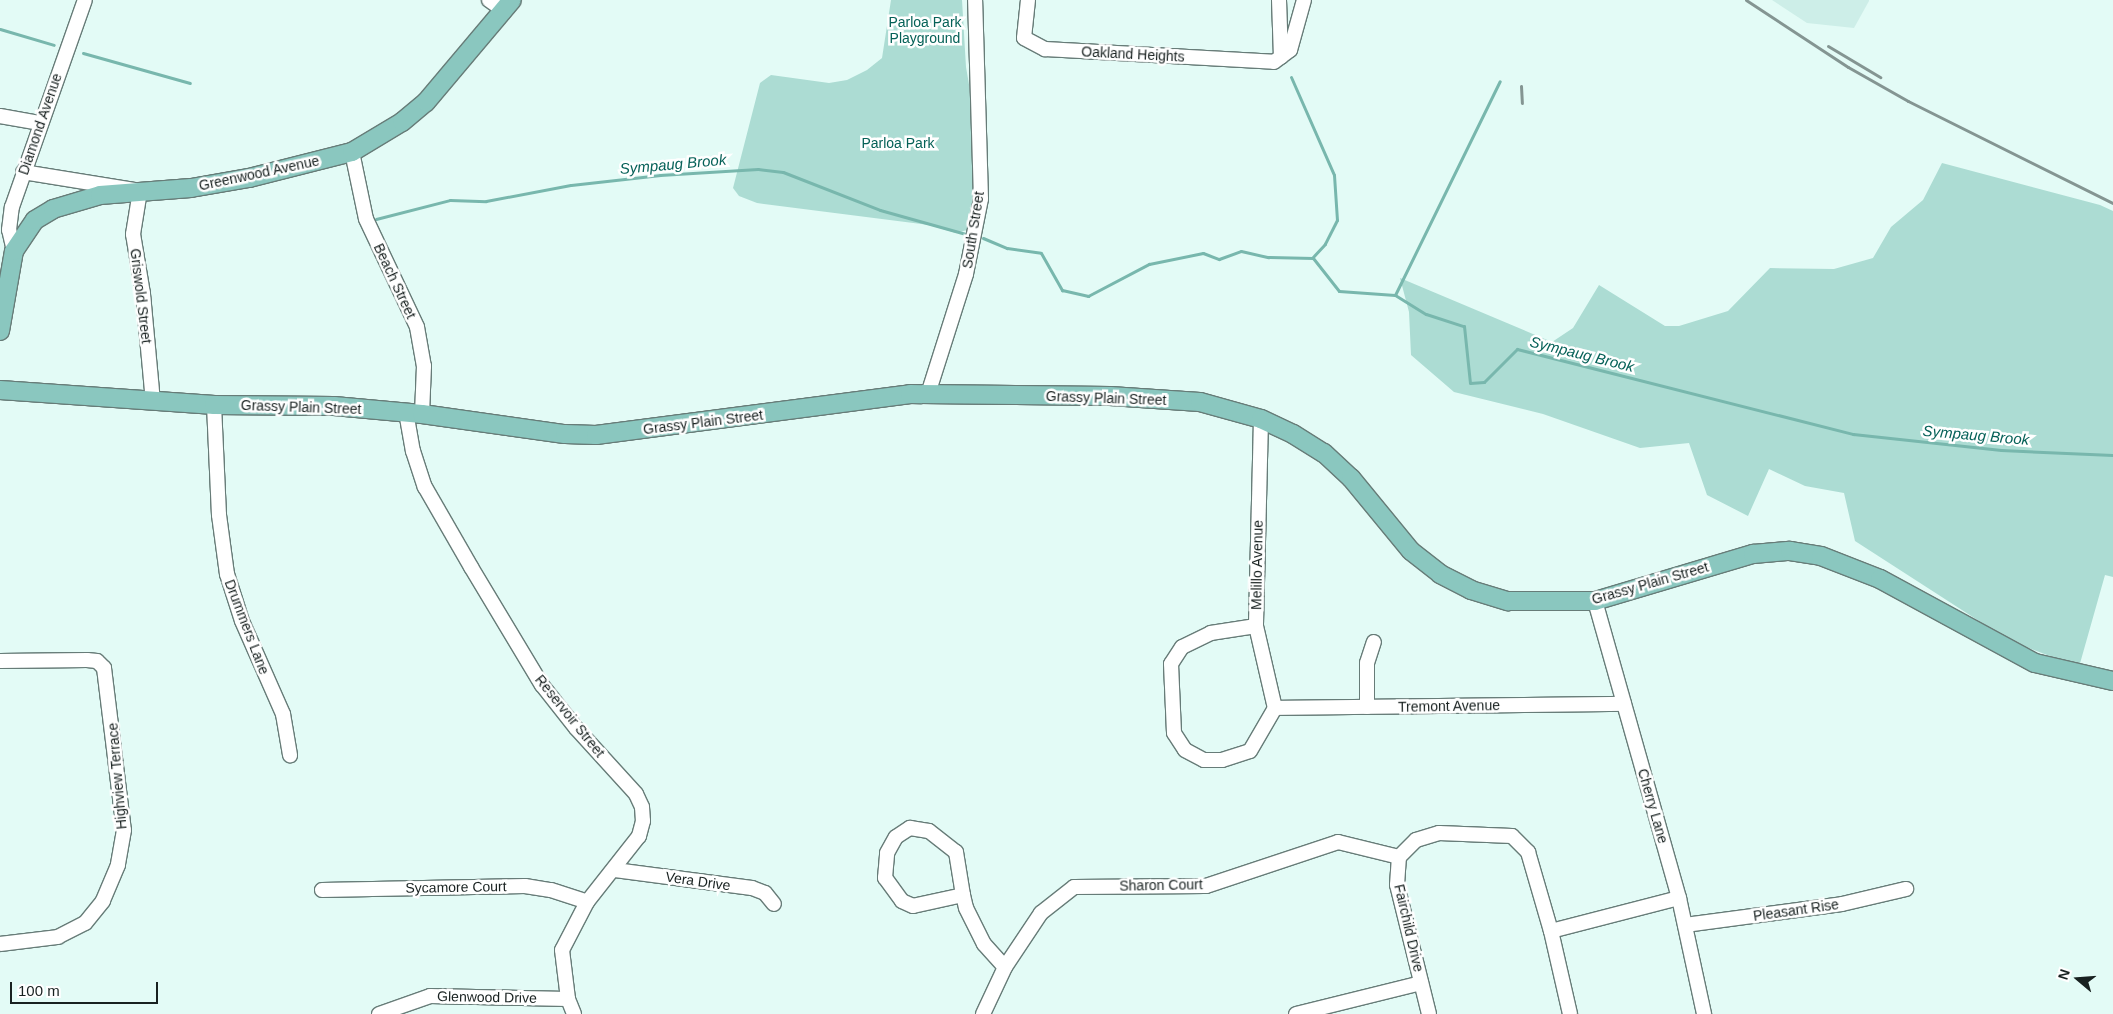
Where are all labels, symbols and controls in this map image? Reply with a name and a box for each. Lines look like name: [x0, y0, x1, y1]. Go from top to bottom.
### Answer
park label: Parloa Park Playground: [888, 14, 962, 46]
street label: Oakland Heights: [1081, 43, 1185, 65]
street label: Diamond Avenue: [15, 71, 65, 177]
park label: Parloa Park: [861, 135, 935, 151]
water label: Sympaug Brook: [619, 150, 727, 178]
street label: Greenwood Avenue: [197, 152, 321, 194]
street label: South Street: [959, 190, 987, 270]
street label: Beach Street: [370, 241, 420, 321]
street label: Griswold Street: [127, 247, 155, 345]
water label: Sympaug Brook: [1528, 332, 1636, 376]
street label: Grassy Plain Street: [1045, 388, 1167, 408]
street label: Grassy Plain Street: [240, 397, 362, 417]
street label: Grassy Plain Street: [642, 406, 764, 438]
water label: Sympaug Brook: [1922, 421, 2030, 449]
street label: Melillo Avenue: [1248, 519, 1266, 611]
street label: Grassy Plain Street: [1590, 558, 1710, 608]
street label: Drummers Lane: [221, 577, 273, 677]
street label: Reservoir Street: [532, 671, 608, 761]
street label: Tremont Avenue: [1397, 697, 1501, 715]
street label: Highview Terrace: [104, 722, 130, 830]
street label: Cherry Lane: [1634, 767, 1672, 845]
street label: Vera Drive: [664, 868, 732, 894]
street label: Sharon Court: [1119, 876, 1203, 894]
street label: Sycamore Court: [405, 878, 507, 896]
street label: Fairchild Drive: [1391, 883, 1427, 973]
street label: Pleasant Rise: [1752, 896, 1840, 924]
north arrow: [2053, 954, 2103, 1004]
text: N: [2055, 967, 2073, 982]
scale bar: [12, 972, 160, 1004]
text: 100 m: [18, 982, 60, 999]
street label: Glenwood Drive: [437, 988, 537, 1006]

